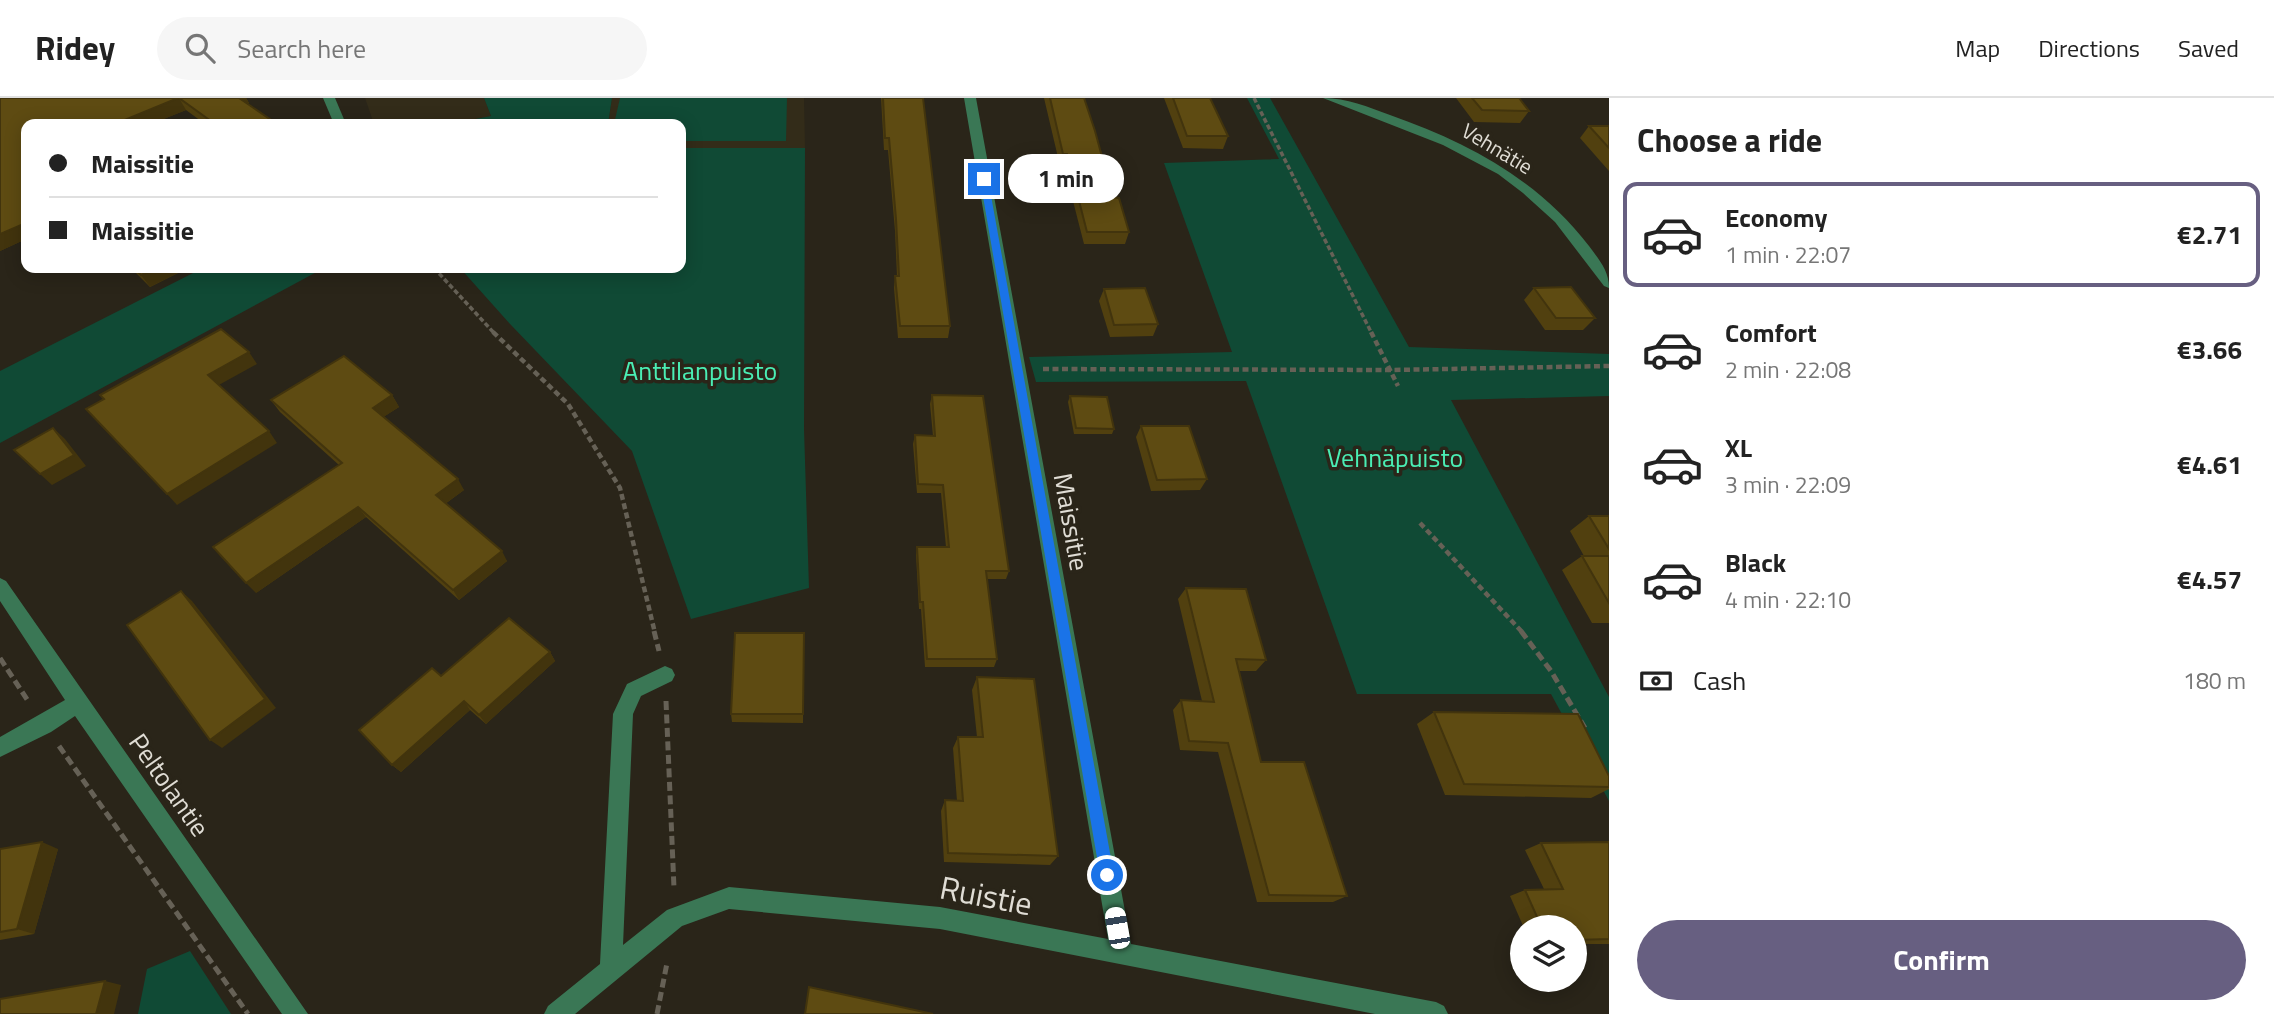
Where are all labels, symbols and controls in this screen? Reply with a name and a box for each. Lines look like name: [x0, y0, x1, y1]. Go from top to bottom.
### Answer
search box: [157, 17, 647, 80]
text: Ridey: [35, 23, 115, 73]
icon: search: [181, 29, 219, 67]
text: Search here: [237, 29, 366, 68]
text: Map: [1955, 30, 2000, 66]
text: Directions: [2038, 30, 2140, 66]
text: Saved: [2178, 30, 2239, 66]
street label: Vehnätie: [1456, 114, 1539, 182]
text: Choose a ride: [1637, 116, 1822, 164]
text: Maissitie: [91, 144, 194, 183]
callout: 1 min: [1009, 154, 1124, 204]
text: 1 min: [1038, 161, 1094, 196]
route end: [968, 163, 1000, 195]
text: Economy: [1725, 198, 1827, 237]
icon: car: [1641, 203, 1704, 266]
text: Maissitie: [91, 211, 194, 250]
text: €2.71: [2177, 215, 2242, 254]
text: 1 min · 22:07: [1725, 237, 1851, 272]
text: Comfort: [1725, 313, 1817, 352]
icon: car: [1641, 318, 1704, 381]
text: €3.66: [2177, 330, 2242, 369]
park label: Anttilanpuisto: [623, 351, 777, 390]
text: 2 min · 22:08: [1725, 352, 1851, 387]
text: XL: [1725, 428, 1752, 467]
icon: car: [1641, 433, 1704, 496]
park label: Vehnäpuisto: [1327, 438, 1463, 477]
text: €4.61: [2177, 445, 2242, 484]
text: 3 min · 22:09: [1725, 467, 1851, 502]
street label: Maissitie: [1044, 470, 1099, 574]
text: Black: [1725, 543, 1786, 582]
icon: car: [1641, 548, 1704, 611]
text: €4.57: [2177, 560, 2242, 599]
text: 4 min · 22:10: [1725, 582, 1851, 617]
text: Cash: [1693, 661, 1746, 700]
icon: cash: [1637, 662, 1675, 700]
text: 180 m: [2183, 663, 2246, 698]
street label: Peltolantie: [120, 725, 219, 844]
route start: [1091, 859, 1123, 891]
street label: Ruistie: [936, 863, 1036, 927]
car: [1104, 905, 1131, 951]
map controls: [1510, 915, 1587, 992]
button: layers: [1510, 915, 1587, 992]
button: Confirm: [1637, 920, 2246, 1000]

